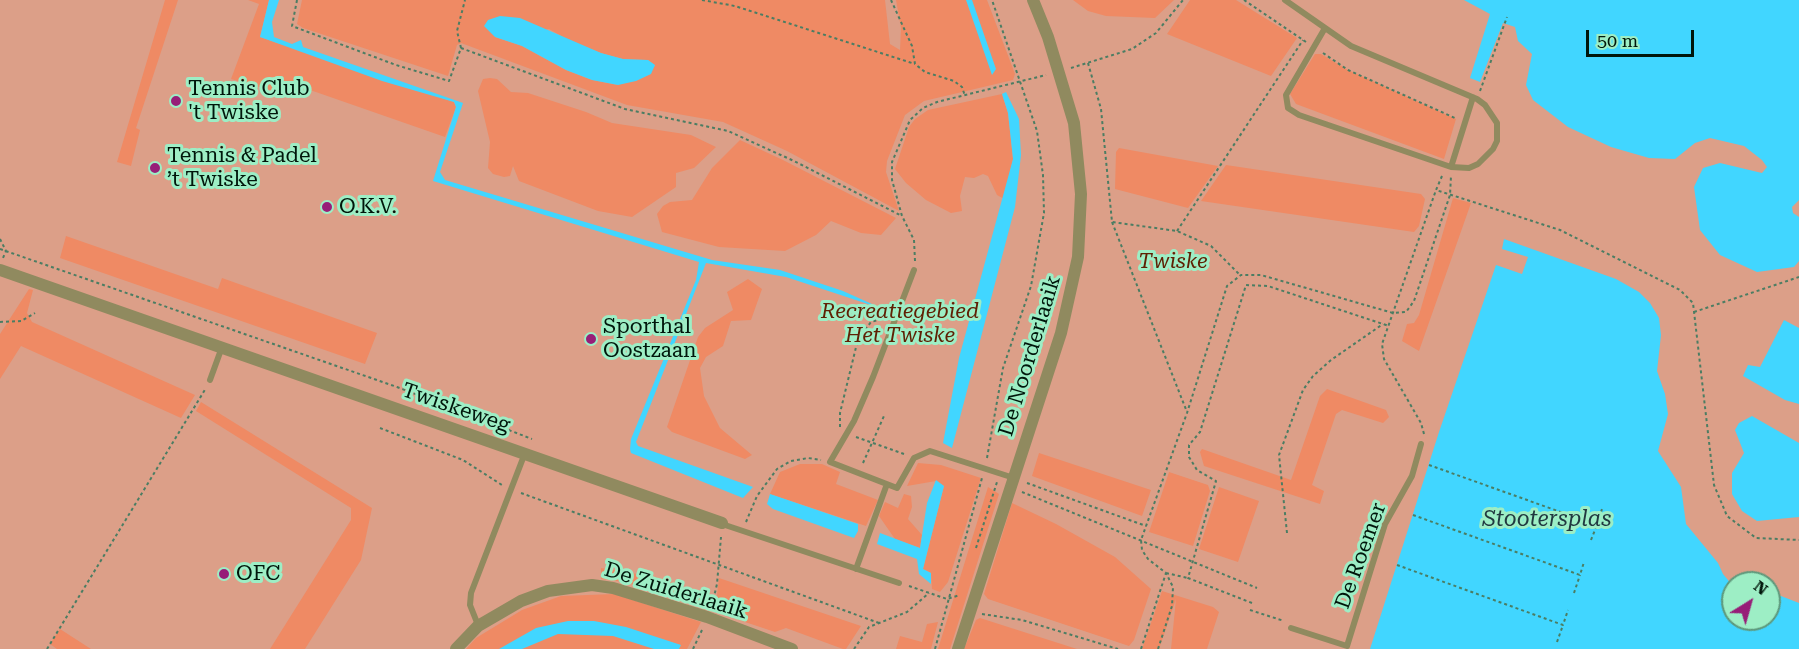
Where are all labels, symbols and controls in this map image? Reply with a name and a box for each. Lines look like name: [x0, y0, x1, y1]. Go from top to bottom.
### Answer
scale bar: [1589, 18, 1697, 56]
text: 50 m: [1597, 30, 1638, 51]
place label: Tennis Club 't Twiske: [188, 76, 310, 126]
marker: Tennis Club 't Twiske: [169, 94, 183, 108]
place label: Tennis & Padel ’t Twiske: [167, 143, 317, 193]
marker: Tennis & Padel ’t Twiske: [148, 161, 162, 175]
place label: O.K.V.: [339, 194, 397, 220]
marker: O.K.V.: [320, 200, 334, 214]
park label: Twiske: [1138, 249, 1208, 275]
street label: De Noorderlaaik: [994, 273, 1066, 439]
park label: Recreatiegebied Het Twiske: [821, 299, 979, 349]
place label: Sporthal Oostzaan: [603, 314, 697, 364]
marker: Sporthal Oostzaan: [584, 332, 598, 346]
street label: Twiskeweg: [399, 378, 513, 438]
street label: De Roemer: [1330, 499, 1392, 613]
water label: Stootersplas: [1482, 507, 1612, 533]
street label: De Zuiderlaaik: [601, 557, 751, 625]
place label: OFC: [236, 561, 280, 587]
marker: OFC: [217, 567, 231, 581]
north arrow: [1721, 571, 1781, 631]
text: N: [1750, 577, 1772, 599]

